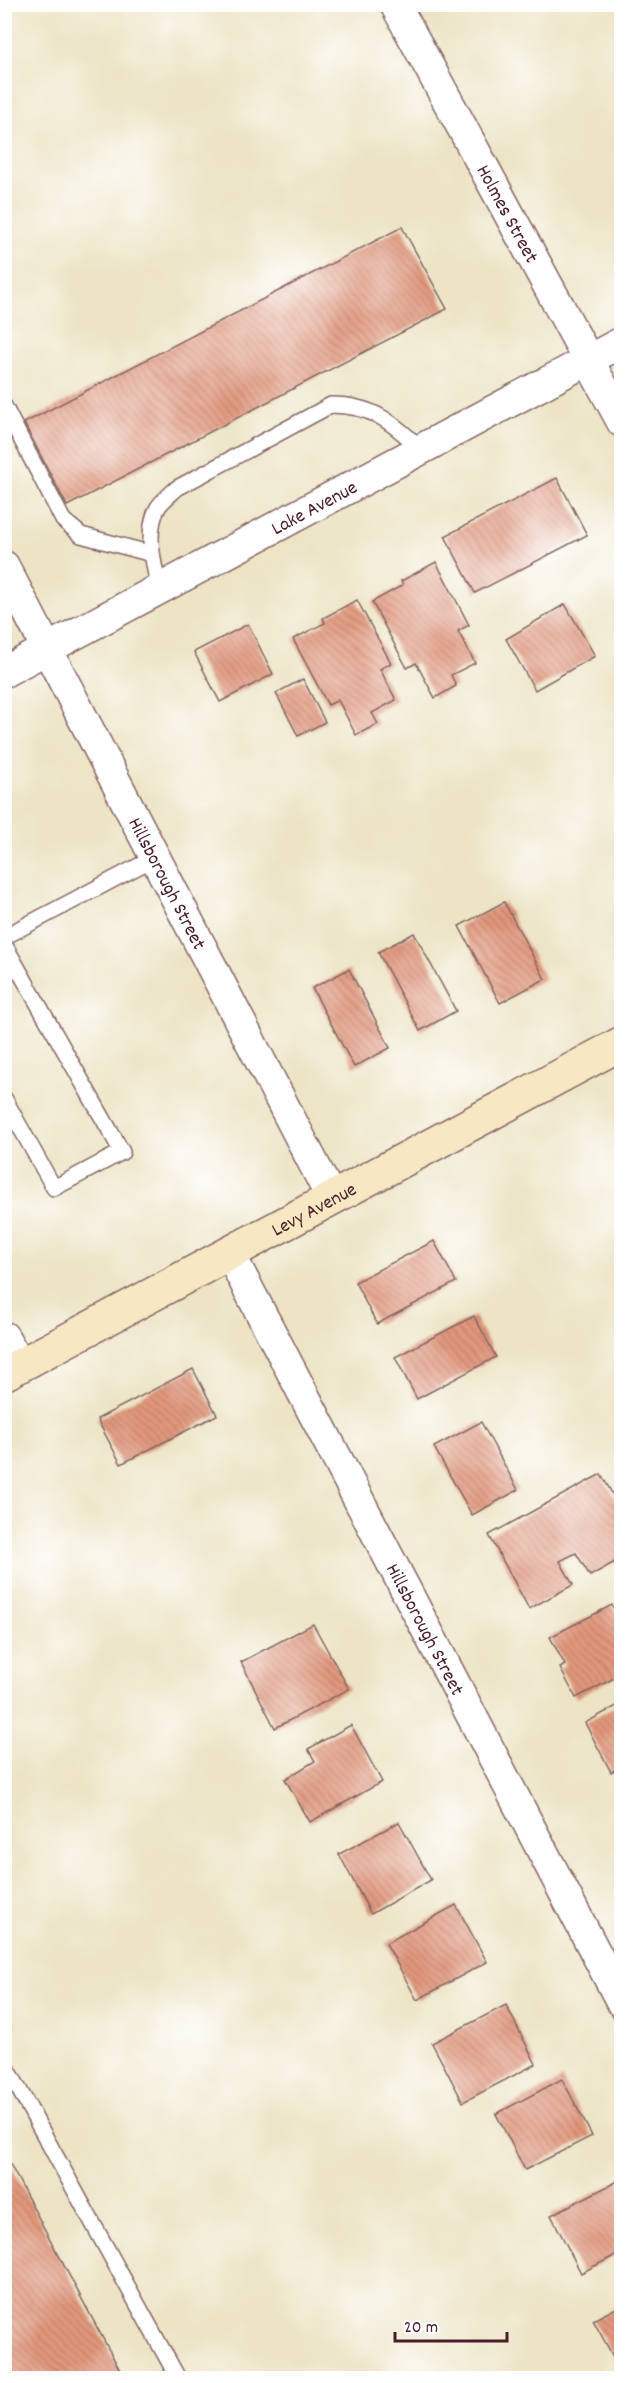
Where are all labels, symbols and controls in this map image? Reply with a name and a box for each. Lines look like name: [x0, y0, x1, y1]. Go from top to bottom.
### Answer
street label: Holmes Street: [468, 160, 544, 269]
street label: Lake Avenue: [267, 475, 363, 544]
street label: Hillsborough Street: [120, 813, 212, 955]
street label: Levy Avenue: [267, 1177, 363, 1245]
street label: Hillsborough Street: [377, 1559, 470, 1701]
scale bar: [395, 2305, 508, 2343]
text: 20 m: [404, 2316, 438, 2341]

